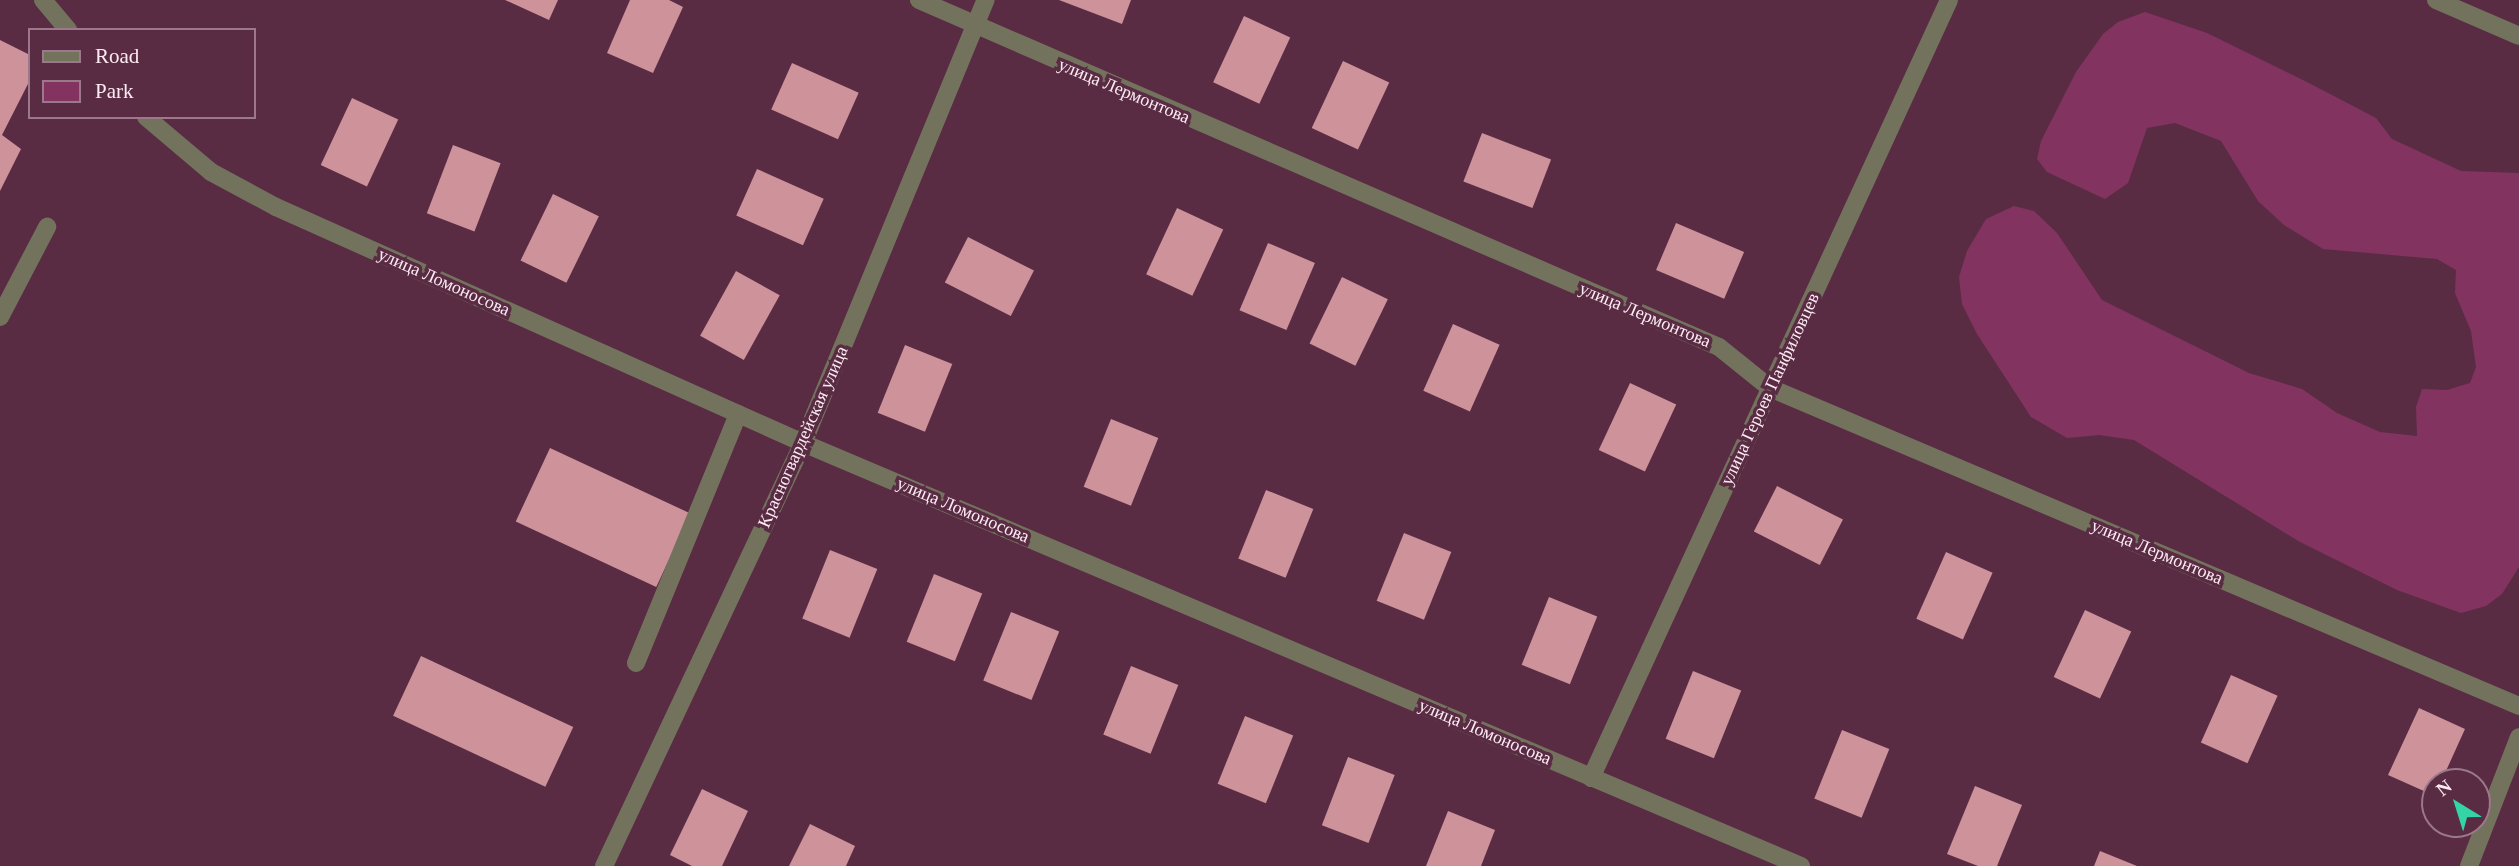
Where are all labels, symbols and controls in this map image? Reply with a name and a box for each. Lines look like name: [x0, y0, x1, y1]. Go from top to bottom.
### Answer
legend: [28, 28, 256, 119]
text: Road: [95, 44, 139, 68]
street label: улица Лермонтова: [1055, 54, 1193, 128]
text: Park: [95, 79, 134, 103]
street label: улица Ломоносова: [375, 243, 513, 321]
street label: улица Лермонтова: [1576, 278, 1714, 352]
street label: улица Героев Панфиловцев: [1716, 289, 1824, 489]
street label: Красногвардейская улица: [753, 343, 853, 531]
street label: улица Ломоносова: [893, 472, 1033, 548]
street label: улица Лермонтова: [2088, 515, 2226, 589]
street label: улица Ломоносова: [1415, 694, 1555, 770]
north arrow: [2421, 768, 2491, 838]
text: N: [2432, 775, 2456, 800]

